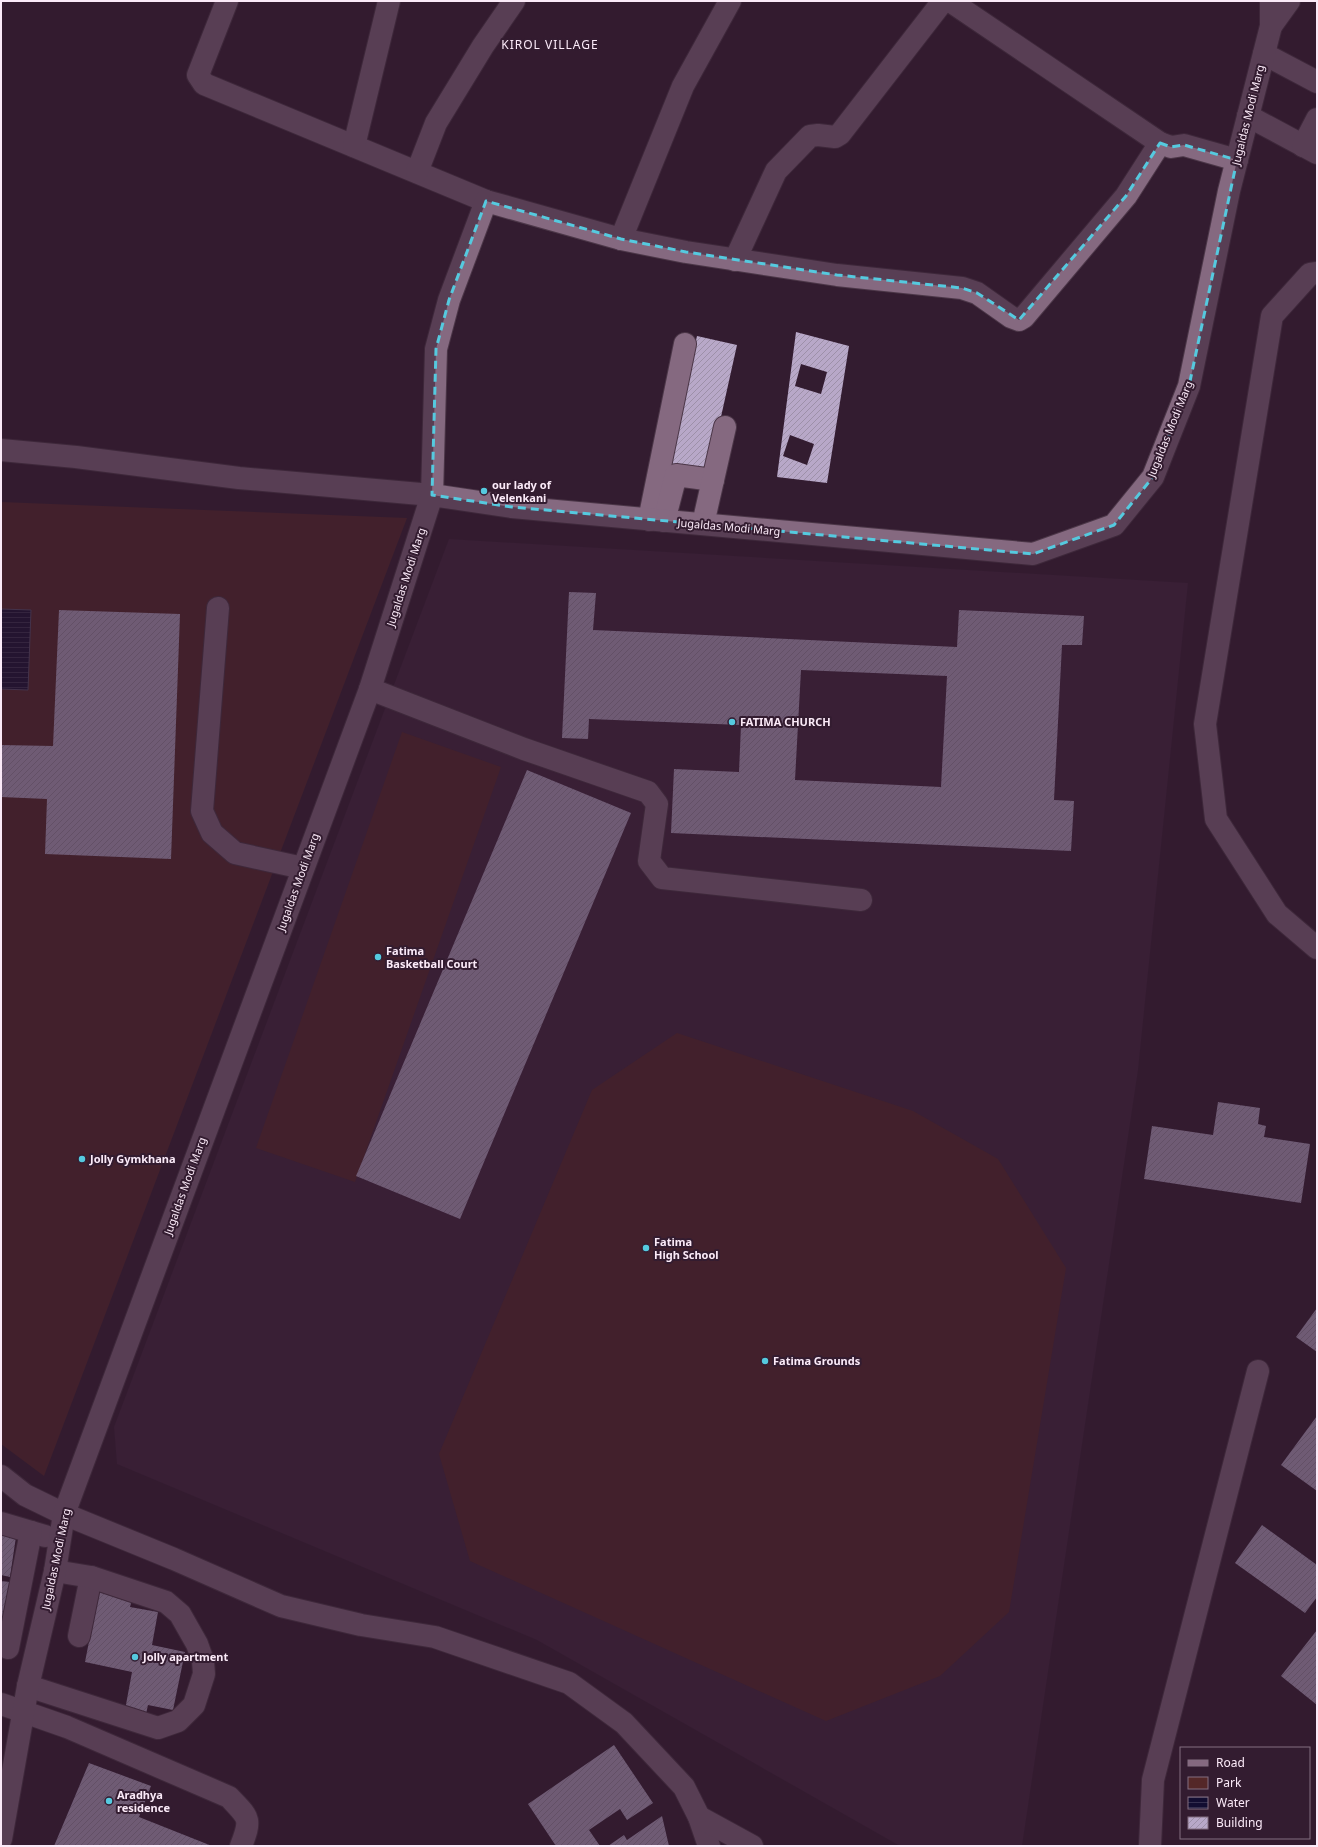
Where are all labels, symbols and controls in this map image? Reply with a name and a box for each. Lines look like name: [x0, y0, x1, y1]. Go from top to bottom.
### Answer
district label: KIROL VILLAGE: [501, 36, 599, 53]
street label: Jugaldas Modi Marg: [1228, 63, 1267, 168]
street label: Jugaldas Modi Marg: [1143, 378, 1196, 480]
place label: our lady of Velenkani: [492, 477, 552, 505]
marker: our lady of Velenkani: [479, 486, 489, 496]
street label: Jugaldas Modi Marg: [676, 514, 781, 538]
street label: Jugaldas Modi Marg: [382, 526, 429, 629]
place label: FATIMA CHURCH: [740, 714, 831, 729]
marker: FATIMA CHURCH: [727, 717, 737, 727]
street label: Jugaldas Modi Marg: [273, 831, 322, 934]
place label: Fatima Basketball Court: [386, 943, 478, 971]
marker: Fatima Basketball Court: [373, 952, 383, 962]
street label: Jugaldas Modi Marg: [160, 1135, 209, 1238]
place label: Jolly Gymkhana: [89, 1151, 175, 1166]
marker: Jolly Gymkhana: [77, 1154, 87, 1164]
place label: Fatima High School: [654, 1234, 719, 1262]
marker: Fatima High School: [641, 1243, 651, 1253]
place label: Fatima Grounds: [773, 1353, 861, 1368]
marker: Fatima Grounds: [760, 1356, 770, 1366]
street label: Jugaldas Modi Marg: [37, 1507, 74, 1612]
place label: Jolly apartment: [142, 1649, 228, 1664]
marker: Jolly apartment: [130, 1652, 140, 1662]
legend: [1180, 1747, 1310, 1839]
text: Road: [1216, 1754, 1245, 1771]
text: Park: [1216, 1774, 1242, 1791]
place label: Aradhya residence: [117, 1787, 170, 1815]
text: Water: [1216, 1794, 1250, 1811]
marker: Aradhya residence: [104, 1796, 114, 1806]
text: Building: [1216, 1814, 1263, 1831]

